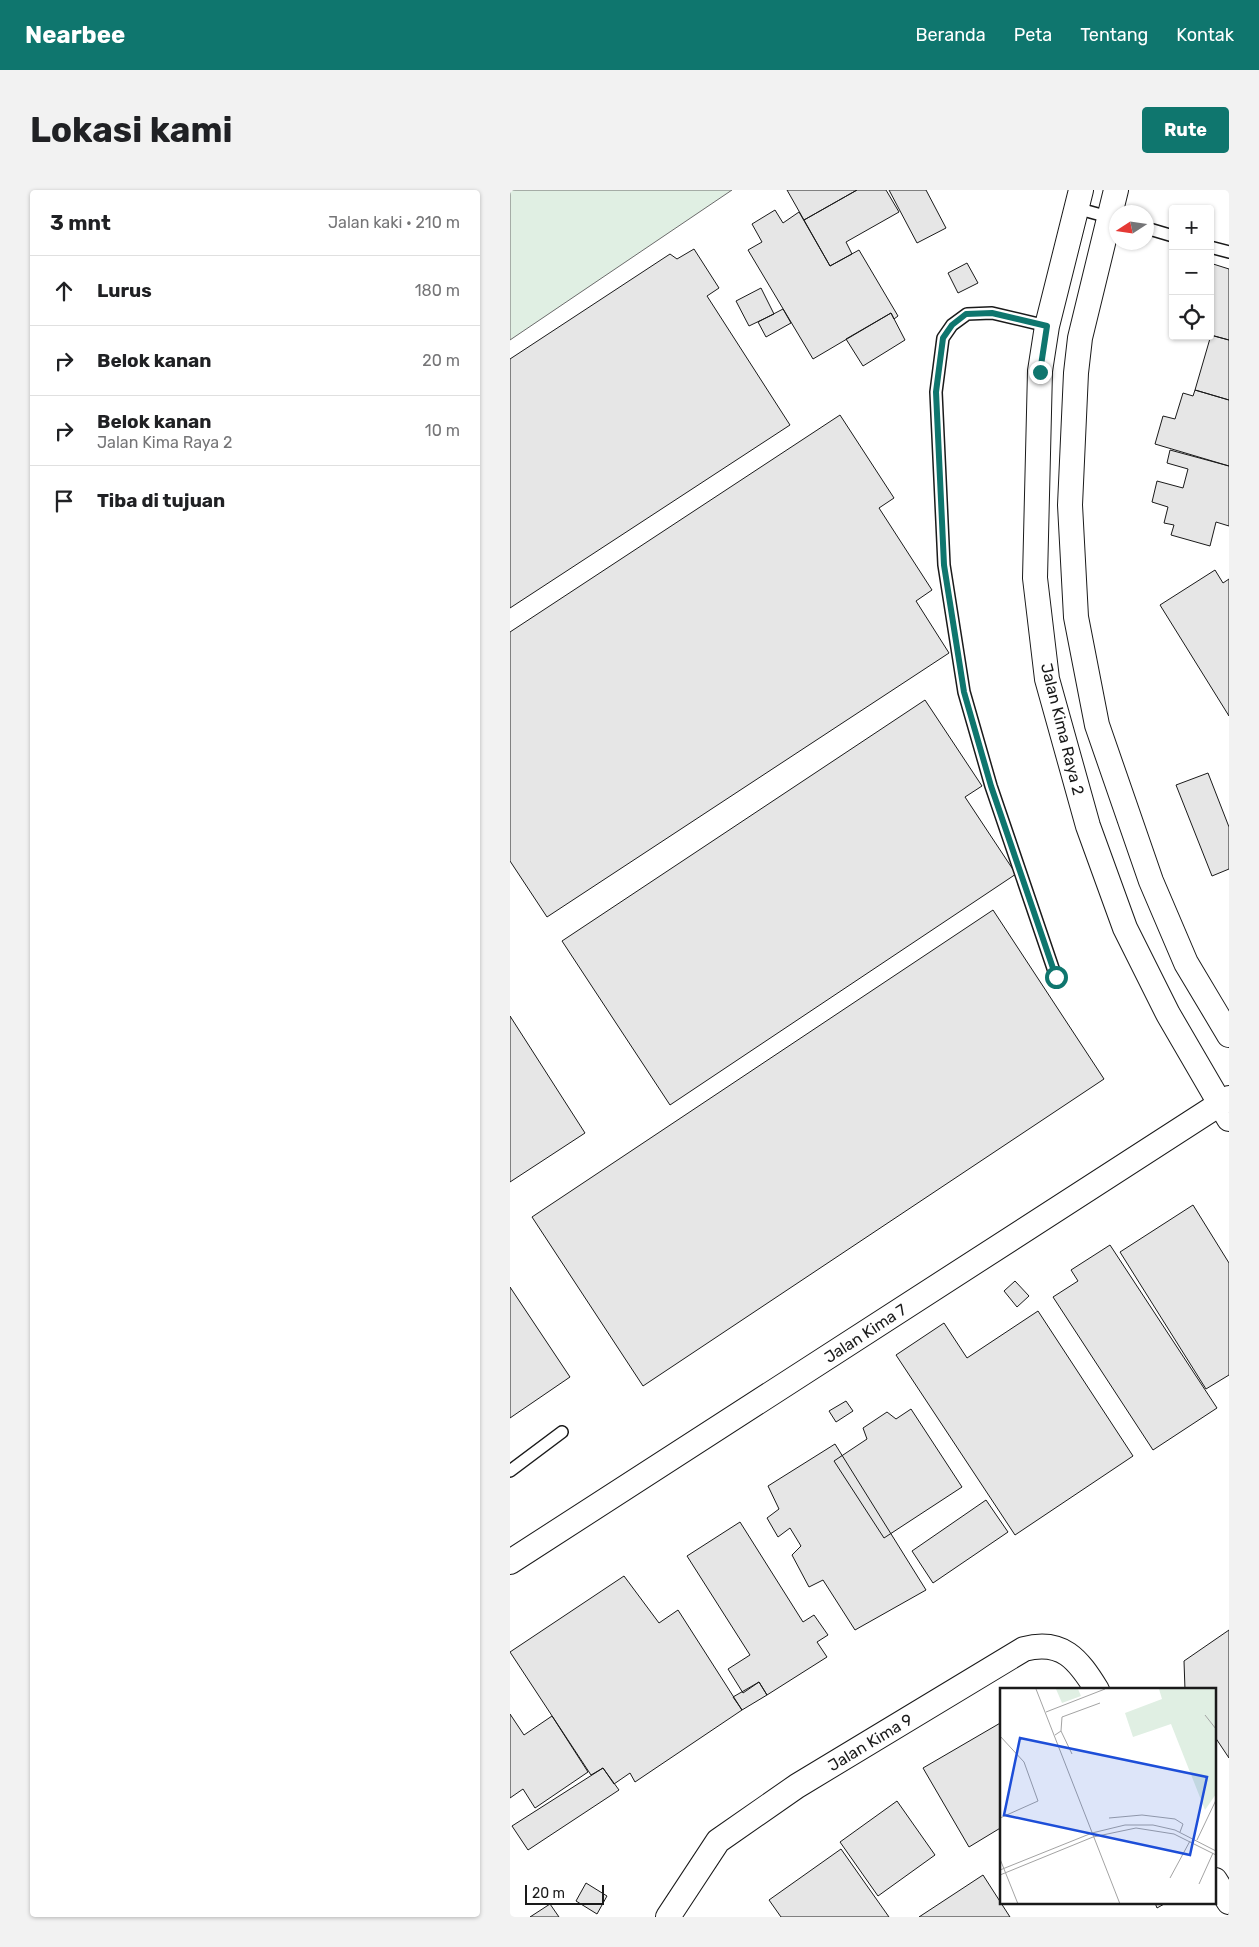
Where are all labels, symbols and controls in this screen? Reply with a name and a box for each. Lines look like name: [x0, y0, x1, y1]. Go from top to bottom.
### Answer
text: Nearbee: [25, 21, 125, 49]
text: Beranda: [915, 24, 986, 46]
text: Peta: [1014, 24, 1052, 46]
text: Tentang: [1080, 24, 1148, 46]
text: Kontak: [1176, 24, 1234, 46]
button: Rute: [1142, 107, 1229, 153]
text: Lokasi kami: [30, 109, 233, 151]
north arrow: [1109, 205, 1154, 250]
map controls: [1169, 205, 1214, 340]
button: +: [1169, 205, 1214, 250]
text: 3 mnt: [50, 210, 111, 235]
text: Jalan kaki · 210 m: [328, 213, 460, 232]
button: −: [1169, 250, 1214, 295]
icon: ahead: [50, 277, 78, 305]
text: Lurus: [97, 279, 152, 302]
text: 180 m: [415, 281, 460, 300]
button: locate: [1169, 295, 1214, 340]
icon: right: [50, 347, 78, 375]
text: Belok kanan: [97, 349, 212, 372]
text: 20 m: [422, 351, 460, 370]
route end: [1029, 361, 1052, 384]
text: Belok kanan: [97, 410, 212, 433]
icon: right: [50, 417, 78, 445]
text: 10 m: [425, 421, 460, 440]
text: Jalan Kima Raya 2: [97, 433, 233, 452]
icon: arrive: [50, 487, 78, 515]
text: Tiba di tujuan: [97, 489, 225, 512]
street label: Jalan Kima Raya 2: [1037, 661, 1088, 797]
route start: [1045, 966, 1068, 989]
street label: Jalan Kima 7: [821, 1300, 910, 1367]
inset map: [1000, 1688, 1216, 1904]
street label: Jalan Kima 9: [825, 1710, 916, 1775]
scale bar: [525, 1882, 604, 1905]
text: 20 m: [532, 1885, 565, 1902]

